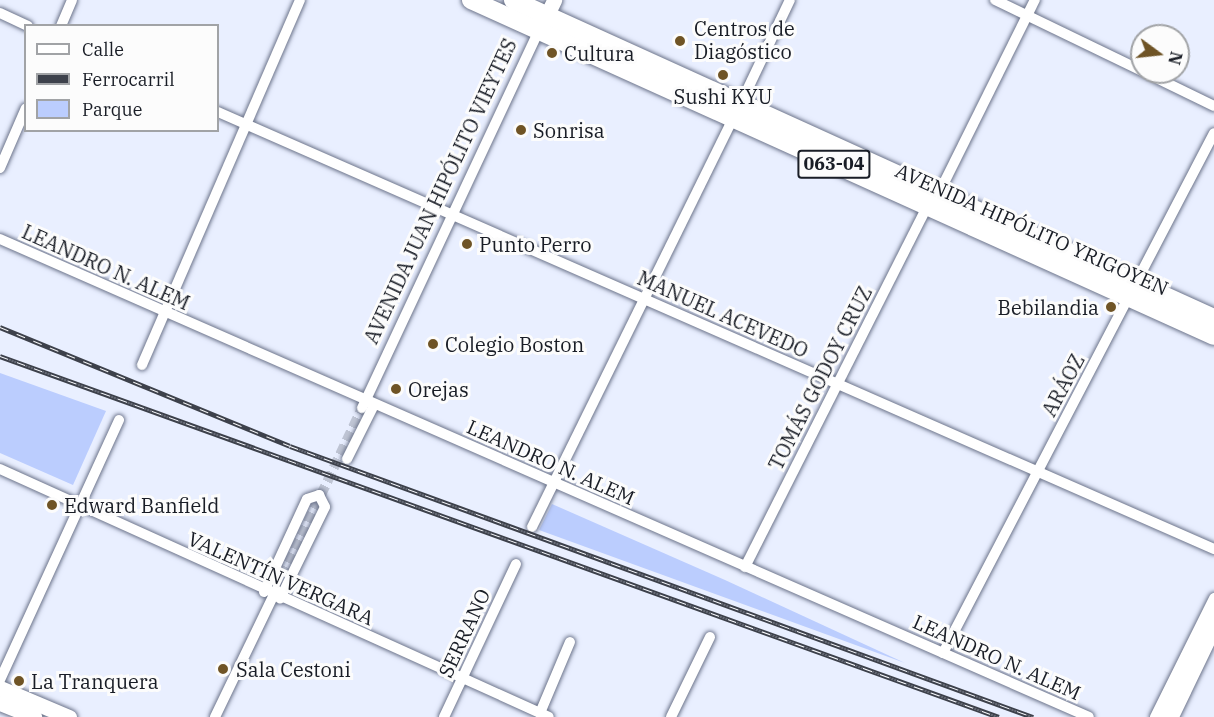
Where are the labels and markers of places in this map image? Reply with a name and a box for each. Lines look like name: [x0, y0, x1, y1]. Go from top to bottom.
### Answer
place label: Centros de Diagóstico: [694, 17, 795, 64]
marker: Centros de Diagóstico: [671, 32, 689, 50]
place label: Cultura: [564, 41, 635, 65]
marker: Cultura: [545, 46, 559, 60]
marker: Sushi KYU: [716, 68, 730, 82]
place label: Sushi KYU: [674, 84, 772, 108]
place label: Sonrisa: [533, 118, 605, 142]
marker: Sonrisa: [514, 123, 528, 137]
place label: Punto Perro: [479, 232, 591, 256]
marker: Punto Perro: [460, 237, 474, 251]
place label: Bebilandia: [998, 295, 1099, 319]
marker: Bebilandia: [1104, 300, 1118, 314]
place label: Colegio Boston: [445, 332, 584, 356]
marker: Colegio Boston: [426, 337, 440, 351]
place label: Orejas: [408, 377, 469, 401]
marker: Orejas: [389, 382, 403, 396]
place label: Edward Banfield: [64, 493, 219, 517]
marker: Edward Banfield: [45, 498, 59, 512]
place label: Sala Cestoni: [236, 657, 351, 681]
marker: Sala Cestoni: [214, 660, 232, 678]
place label: La Tranquera: [31, 669, 159, 693]
marker: La Tranquera: [12, 674, 26, 688]

